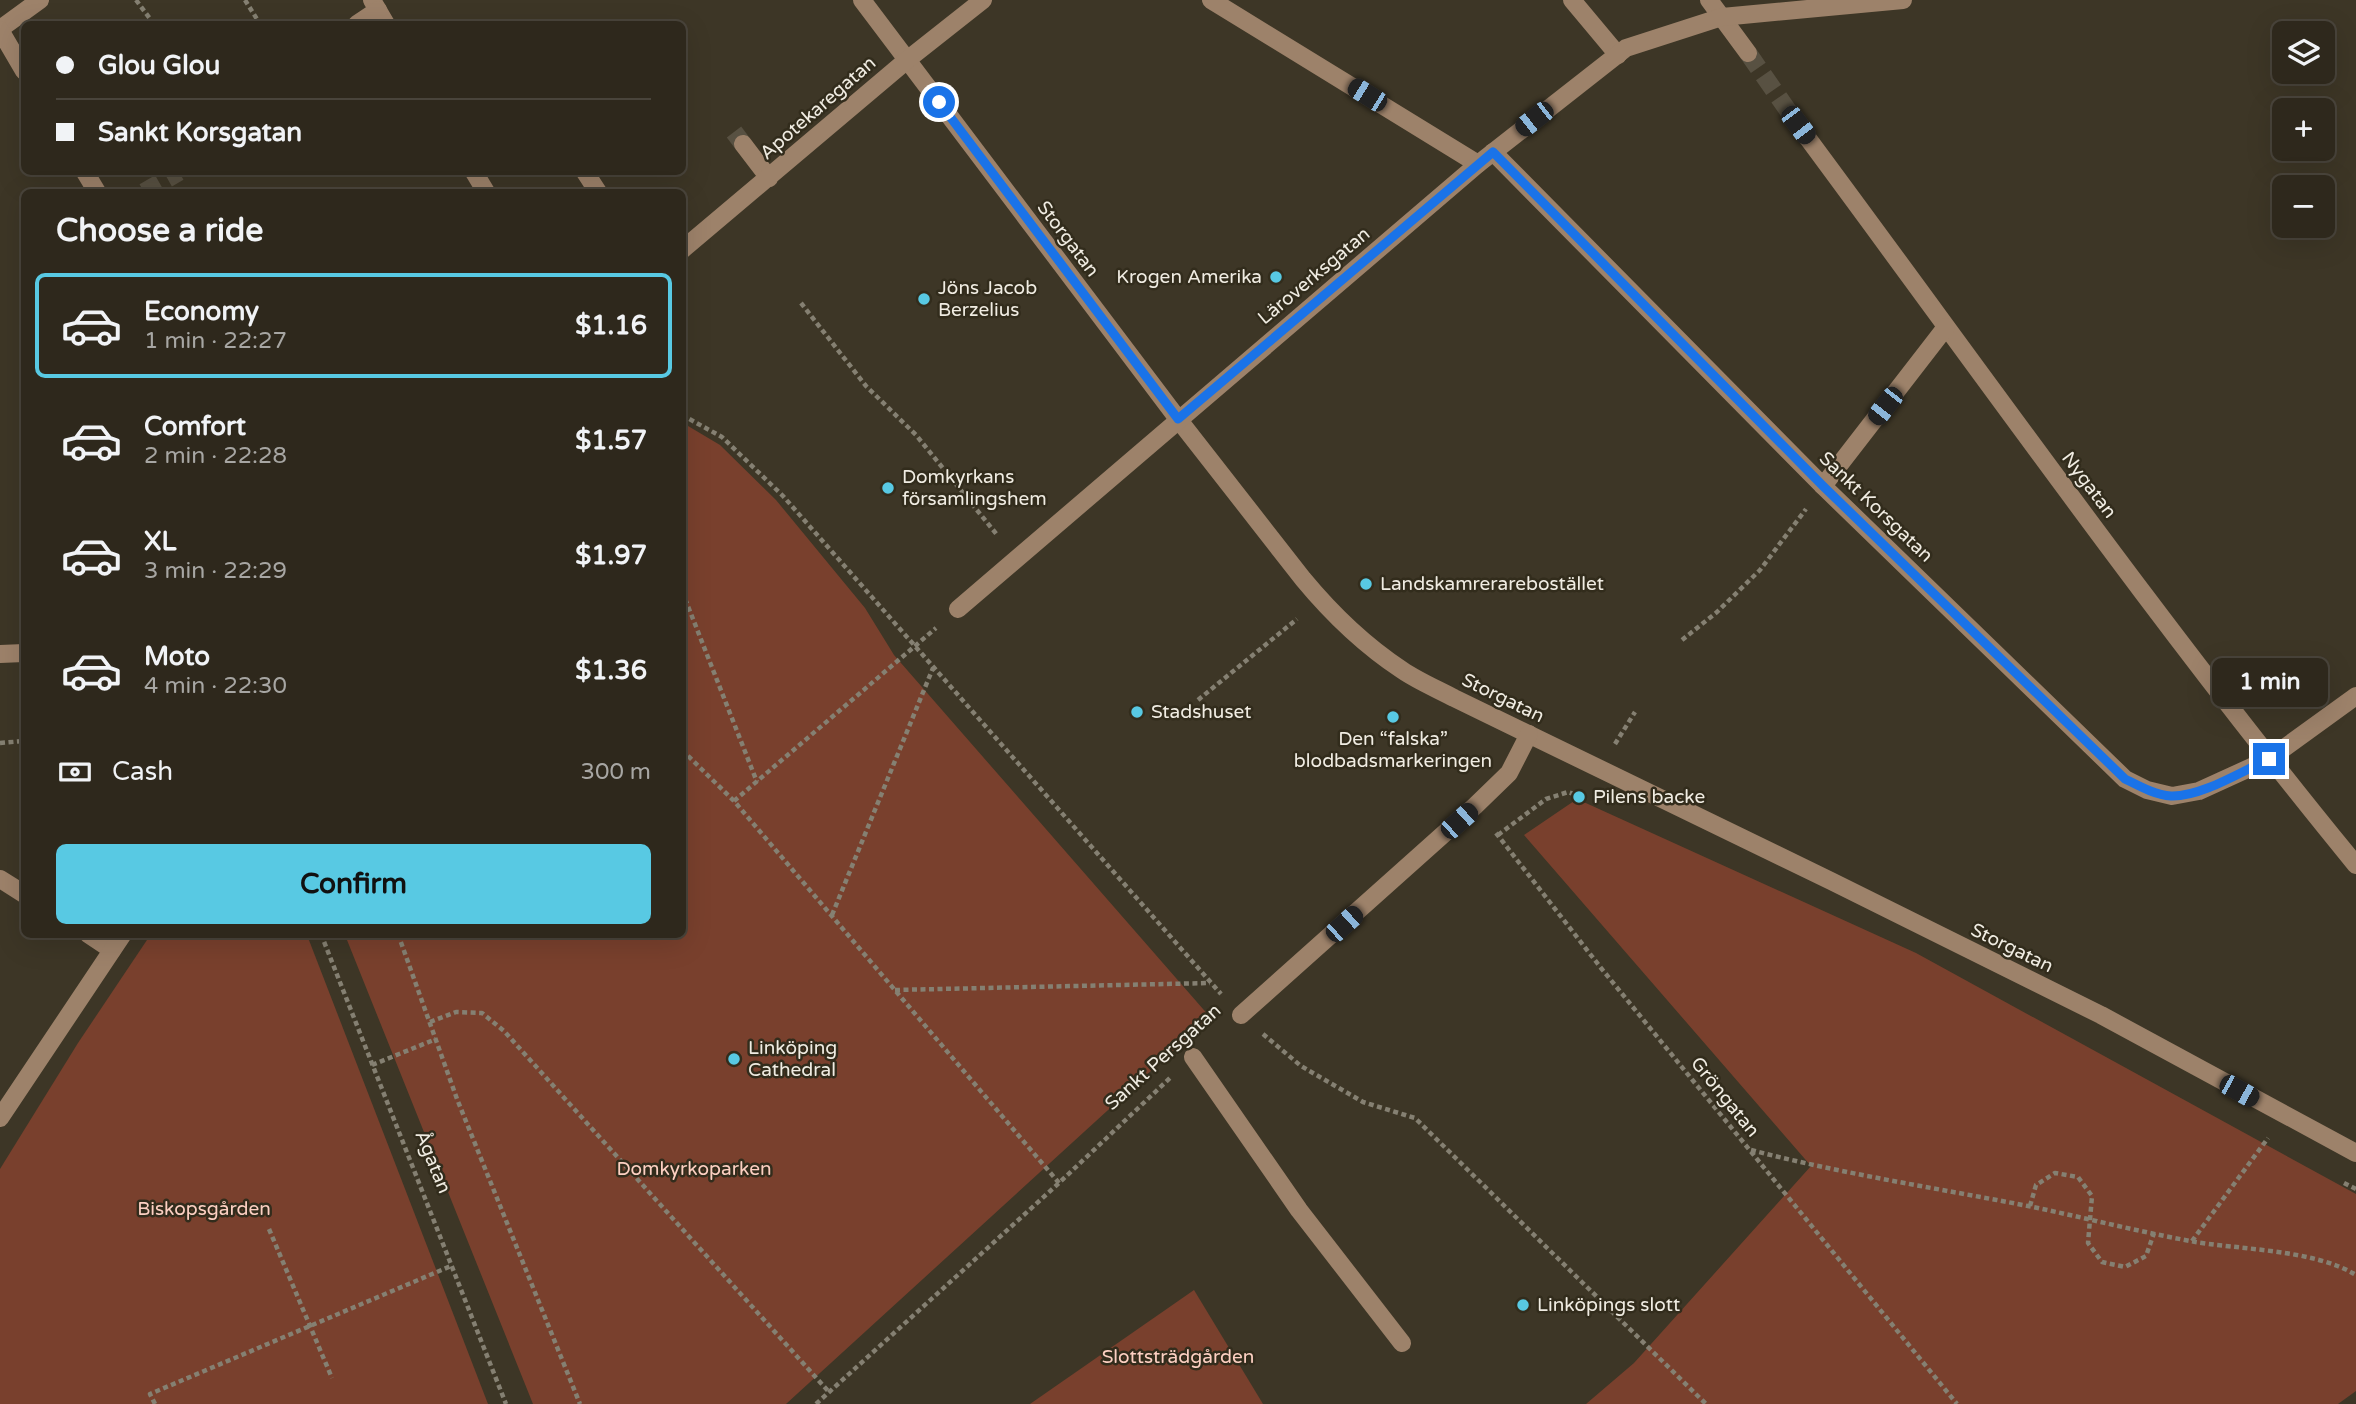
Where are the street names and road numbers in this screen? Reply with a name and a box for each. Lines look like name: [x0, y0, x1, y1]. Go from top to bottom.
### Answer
street label: Apotekaregatan: [756, 52, 880, 164]
street label: Storgatan: [1032, 197, 1104, 281]
street label: Läroverksgatan: [1254, 223, 1374, 329]
street label: Sankt Korsgatan: [1815, 447, 1937, 567]
street label: Nygatan: [2057, 448, 2121, 522]
street label: Storgatan: [1458, 669, 1548, 727]
street label: Storgatan: [1967, 919, 2057, 977]
street label: Sankt Persgatan: [1101, 999, 1225, 1115]
street label: Gröngatan: [1686, 1053, 1764, 1141]
street label: Ågatan: [410, 1127, 456, 1197]

